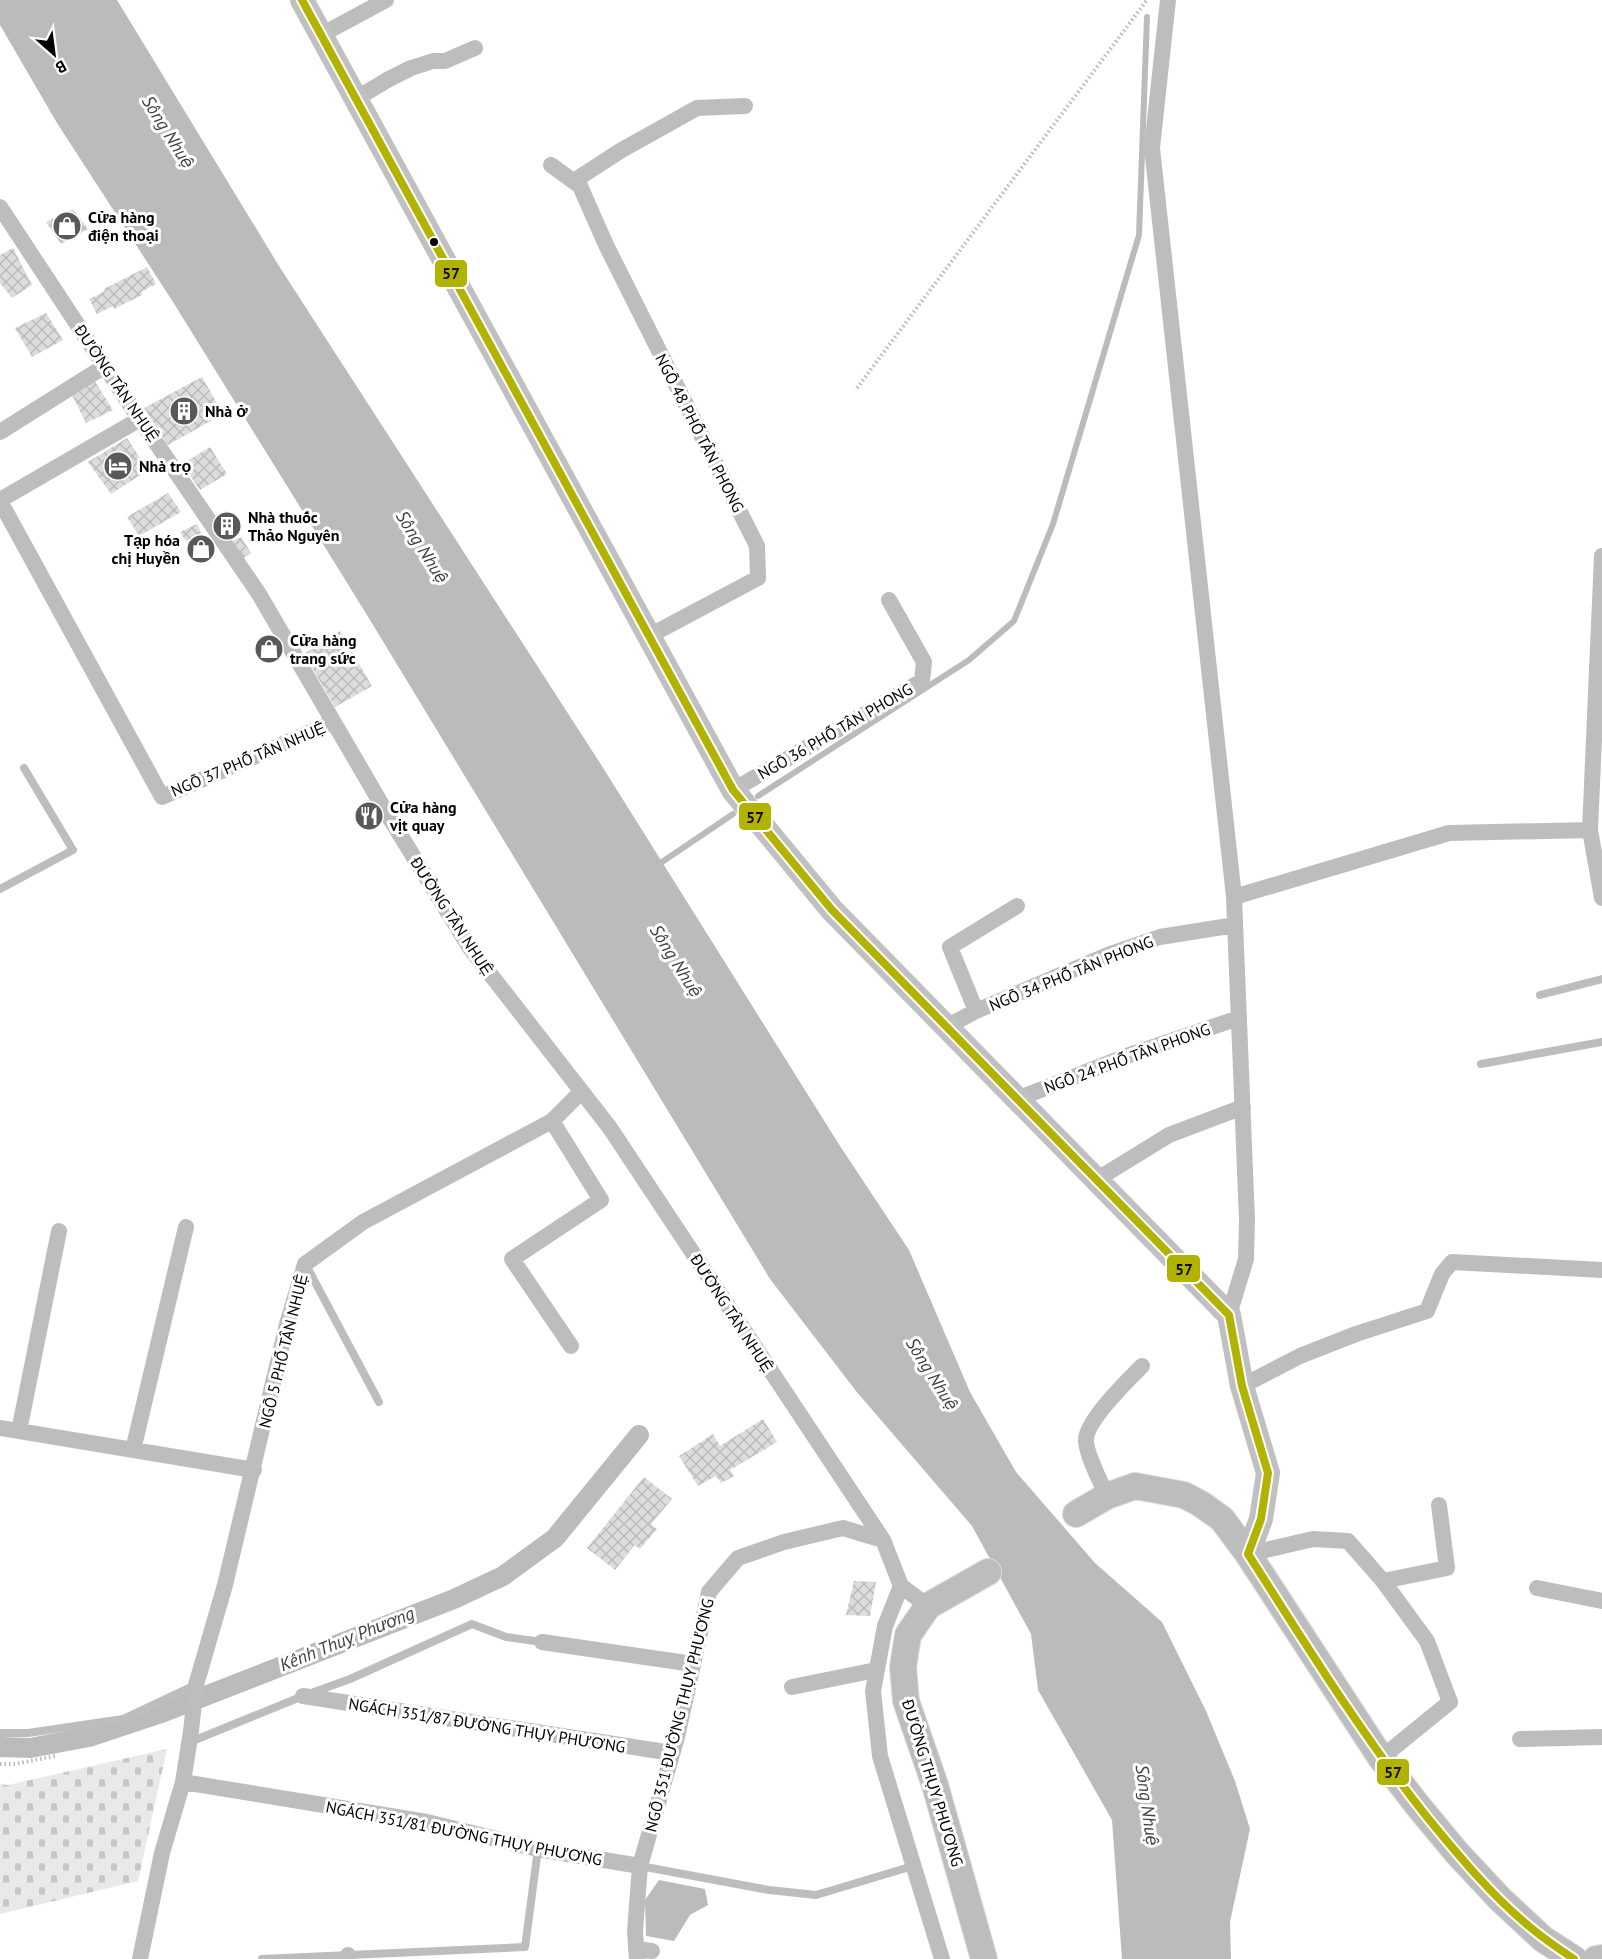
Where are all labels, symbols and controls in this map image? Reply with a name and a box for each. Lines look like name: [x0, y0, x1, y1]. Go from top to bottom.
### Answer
north arrow: [24, 24, 84, 84]
text: B: [52, 56, 70, 78]
water label: Sông Nhuệ: [137, 91, 200, 172]
place label: Cửa hàng điện thoại: [88, 207, 159, 245]
shop icon: Cửa hàng điện thoại: [51, 210, 83, 242]
unlabelled marker: [428, 236, 440, 248]
line badge: 57: [434, 259, 468, 288]
text: 57: [442, 263, 460, 283]
street label: ĐƯỜNG TÂN NHUỆ: [70, 320, 164, 445]
street label: NGÕ 48 PHỐ TÂN PHONG: [651, 350, 749, 516]
building icon: Nhà ở: [168, 395, 200, 427]
place label: Nhà ở: [205, 401, 248, 421]
hotel icon: Nhà trọ: [102, 450, 134, 482]
place label: Nhà trọ: [139, 456, 191, 476]
water label: Sông Nhuệ: [391, 506, 454, 587]
place label: Nhà thuốc Thảo Nguyên: [248, 507, 339, 545]
building icon: Nhà thuốc Thảo Nguyên: [211, 510, 243, 542]
place label: Tạp hóa chị Huyền: [112, 530, 180, 568]
shop icon: Tạp hóa chị Huyền: [185, 533, 217, 565]
place label: Cửa hàng trang sức: [290, 630, 356, 668]
shop icon: Cửa hàng trang sức: [253, 633, 285, 665]
street label: NGÕ 36 PHỐ TÂN PHONG: [754, 679, 916, 783]
street label: NGÕ 37 PHỐ TÂN NHUỆ: [168, 717, 328, 801]
place label: Cửa hàng vịt quay: [389, 797, 456, 835]
restaurant icon: Cửa hàng vịt quay: [353, 800, 385, 832]
line badge: 57: [738, 802, 772, 831]
text: 57: [746, 807, 764, 827]
street label: ĐƯỜNG TÂN NHUỆ: [406, 852, 498, 979]
water label: Sông Nhuệ: [645, 920, 708, 1001]
street label: NGÕ 34 PHỐ TÂN PHONG: [986, 931, 1156, 1015]
street label: NGÕ 24 PHỐ TÂN PHONG: [1041, 1019, 1213, 1097]
street label: ĐƯỜNG TÂN NHUỆ: [686, 1249, 778, 1376]
line badge: 57: [1166, 1254, 1201, 1283]
text: 57: [1175, 1259, 1193, 1279]
street label: NGÕ 5 PHỐ TÂN NHUỆ: [254, 1272, 312, 1430]
water label: Sông Nhuệ: [901, 1333, 964, 1414]
street label: NGÕ 351 ĐƯỜNG THỤY PHƯƠNG: [640, 1596, 718, 1834]
water label: Kênh Thuỵ Phương: [276, 1601, 418, 1676]
street label: NGÁCH 351/87 ĐƯỜNG THỤY PHƯƠNG: [347, 1693, 627, 1757]
street label: ĐƯỜNG THỤY PHƯƠNG: [898, 1696, 968, 1869]
line badge: 57: [1376, 1758, 1410, 1786]
text: 57: [1384, 1762, 1402, 1782]
water label: Sông Nhuệ: [1130, 1763, 1165, 1847]
street label: NGÁCH 351/81 ĐƯỜNG THỤY PHƯƠNG: [324, 1796, 604, 1870]

